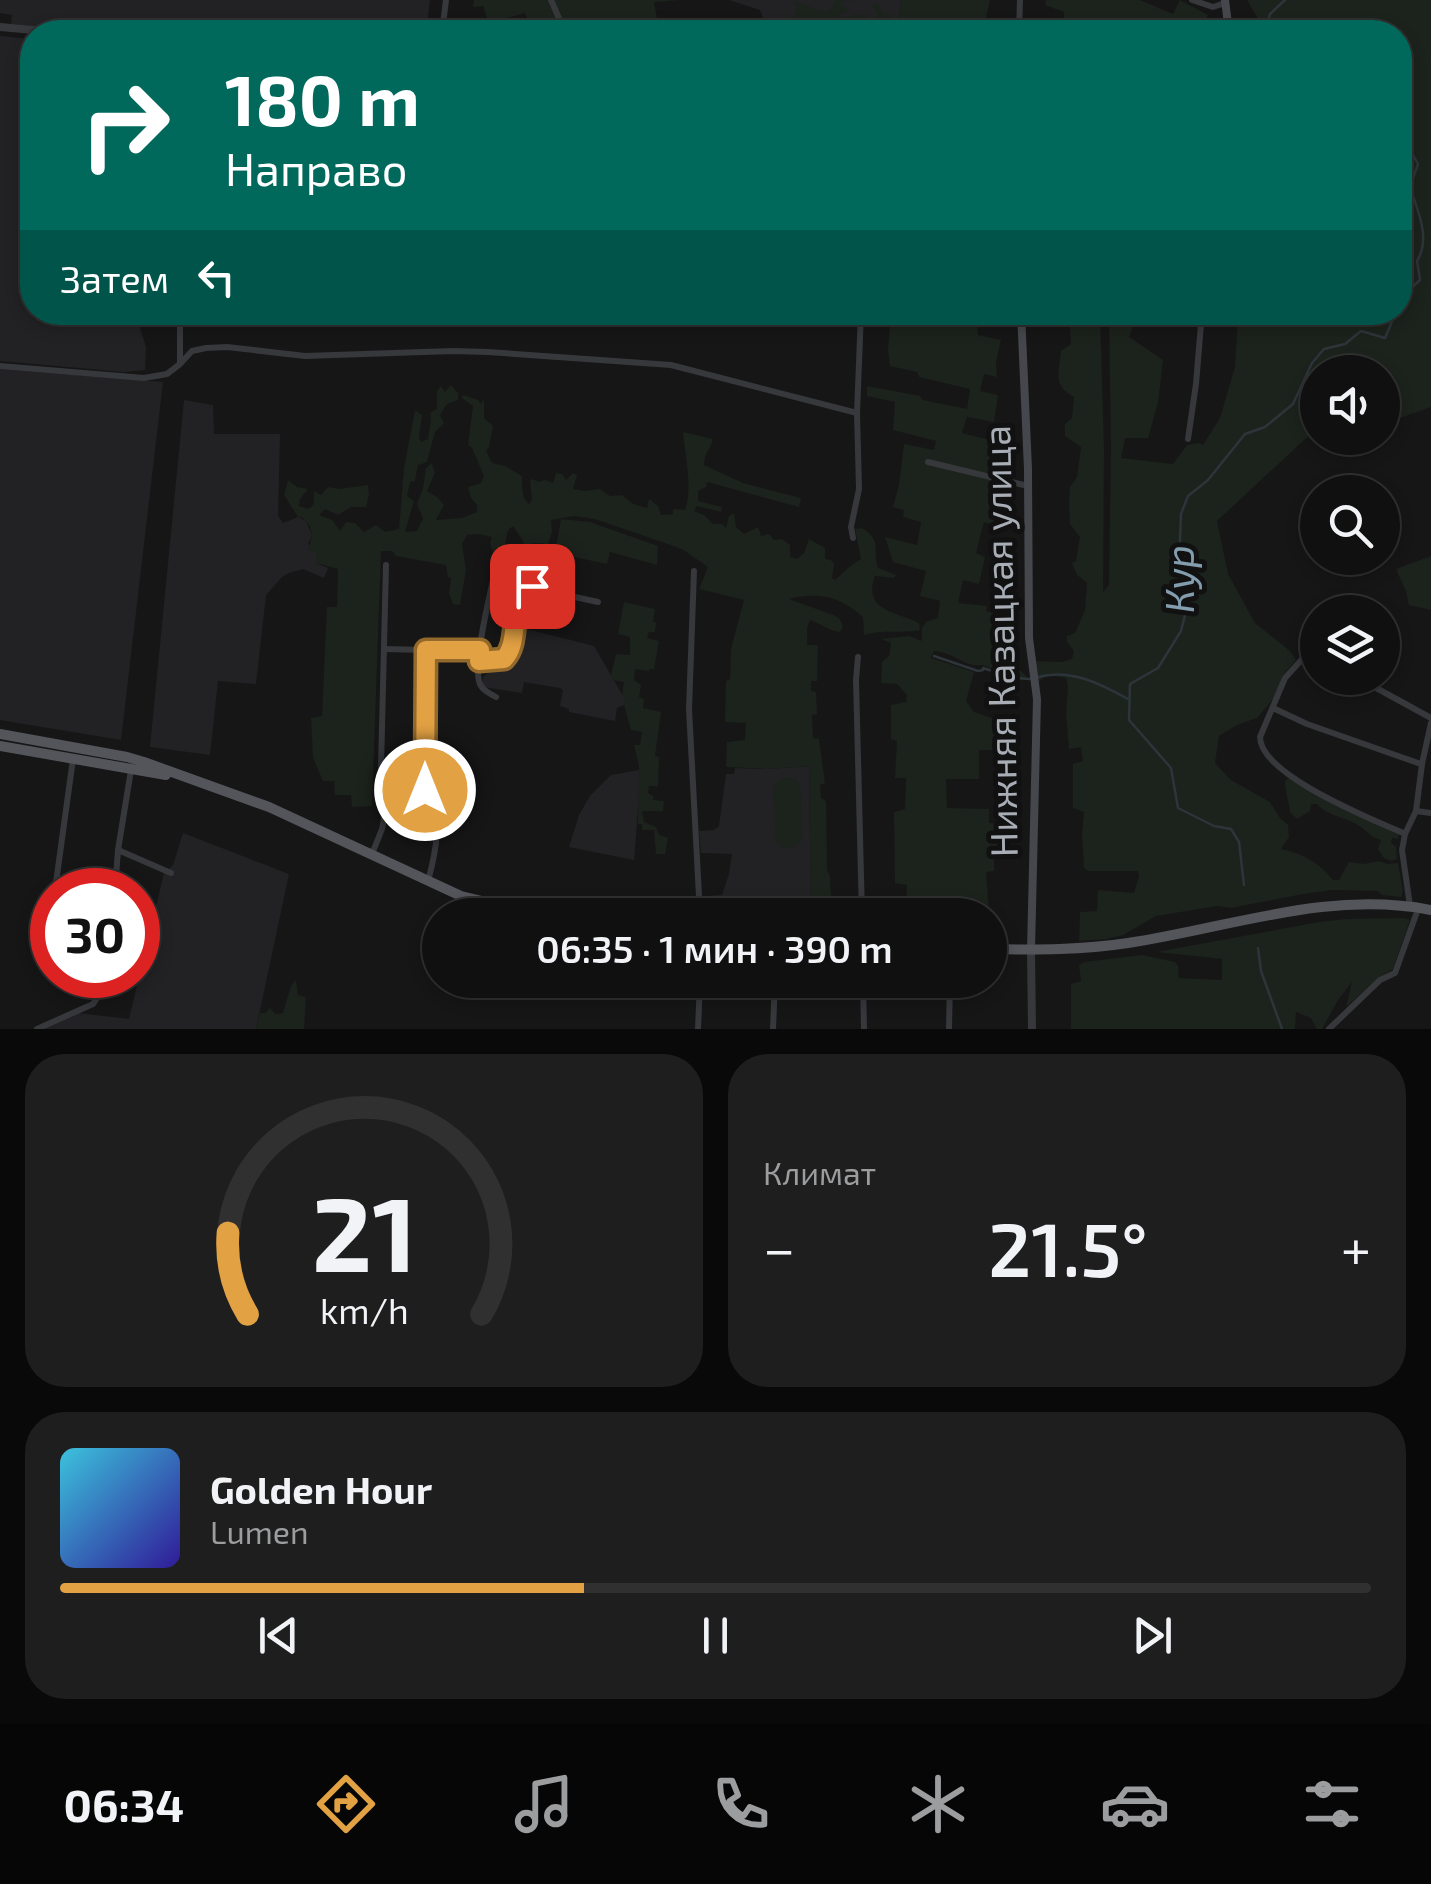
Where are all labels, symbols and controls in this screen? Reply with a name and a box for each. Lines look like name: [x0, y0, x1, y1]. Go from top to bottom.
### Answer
text: 180 m: [225, 56, 420, 140]
icon: right: [60, 60, 190, 190]
text: Направо: [225, 141, 407, 195]
icon: left: [189, 250, 244, 305]
text: Затем: [60, 255, 169, 301]
map controls: [1300, 355, 1400, 695]
button: sound: [1300, 355, 1400, 455]
street label: Нижняя Казацкая улица: [972, 425, 1026, 858]
button: search: [1300, 475, 1400, 575]
pin: [490, 544, 575, 629]
water label: Кур: [1154, 545, 1202, 613]
icon: arrive: [505, 559, 560, 614]
button: layers: [1300, 595, 1400, 695]
position arrow: [373, 738, 477, 842]
speed limit sign: 30: [30, 868, 160, 998]
text: 06:35 · 1 мин · 390 m: [536, 925, 893, 971]
text: Климат: [763, 1153, 876, 1191]
text: 21: [311, 1168, 417, 1293]
text: 21.5°: [988, 1202, 1148, 1292]
text: −: [763, 1214, 795, 1280]
text: +: [1341, 1214, 1371, 1280]
text: km/h: [320, 1288, 408, 1331]
text: Golden Hour: [210, 1466, 432, 1512]
text: Lumen: [210, 1512, 309, 1550]
icon: previous: [251, 1608, 306, 1663]
icon: pause: [688, 1608, 743, 1663]
icon: next: [1125, 1608, 1180, 1663]
icon: directions: [311, 1769, 381, 1839]
icon: music: [509, 1769, 579, 1839]
icon: phone: [706, 1769, 776, 1839]
icon: climate: [903, 1769, 973, 1839]
icon: car: [1100, 1769, 1170, 1839]
icon: filters: [1297, 1769, 1367, 1839]
text: 06:34: [64, 1777, 184, 1831]

